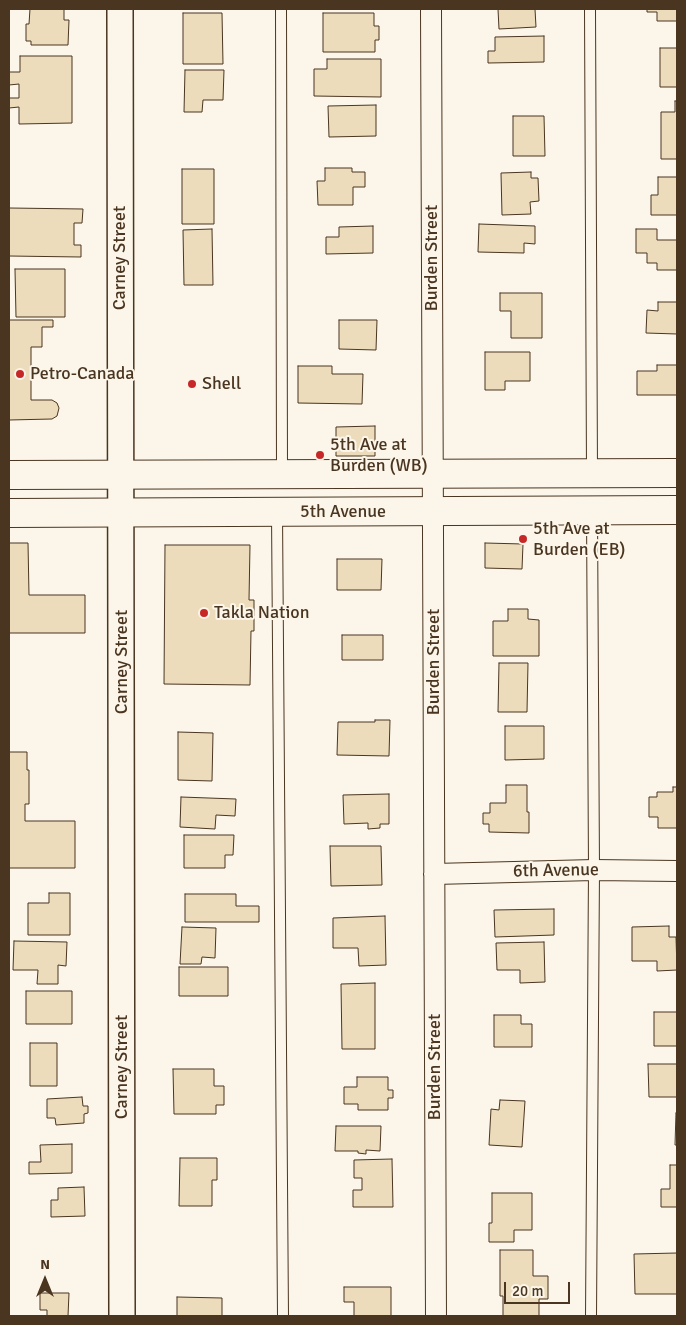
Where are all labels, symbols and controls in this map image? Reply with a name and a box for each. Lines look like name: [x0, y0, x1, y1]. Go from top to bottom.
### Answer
street label: Burden Street: [421, 205, 443, 311]
street label: Carney Street: [109, 206, 131, 310]
place label: Petro-Canada: [30, 363, 134, 385]
marker: Petro-Canada: [14, 368, 26, 380]
place label: Shell: [202, 373, 241, 395]
marker: Shell: [186, 378, 198, 390]
place label: 5th Ave at Burden (WB): [330, 434, 428, 476]
marker: 5th Ave at Burden (WB): [314, 449, 326, 461]
street label: 5th Avenue: [300, 501, 386, 523]
place label: 5th Ave at Burden (EB): [533, 518, 626, 560]
marker: 5th Ave at Burden (EB): [517, 533, 529, 545]
place label: Takla Nation: [214, 602, 309, 624]
marker: Takla Nation: [198, 607, 210, 619]
street label: Burden Street: [423, 609, 445, 715]
street label: Carney Street: [111, 610, 133, 714]
street label: 6th Avenue: [513, 859, 599, 883]
street label: Burden Street: [424, 1014, 446, 1120]
street label: Carney Street: [111, 1015, 133, 1119]
north arrow: [20, 1255, 70, 1305]
text: N: [40, 1256, 50, 1273]
scale bar: [506, 1272, 572, 1304]
text: 20 m: [512, 1282, 543, 1300]

